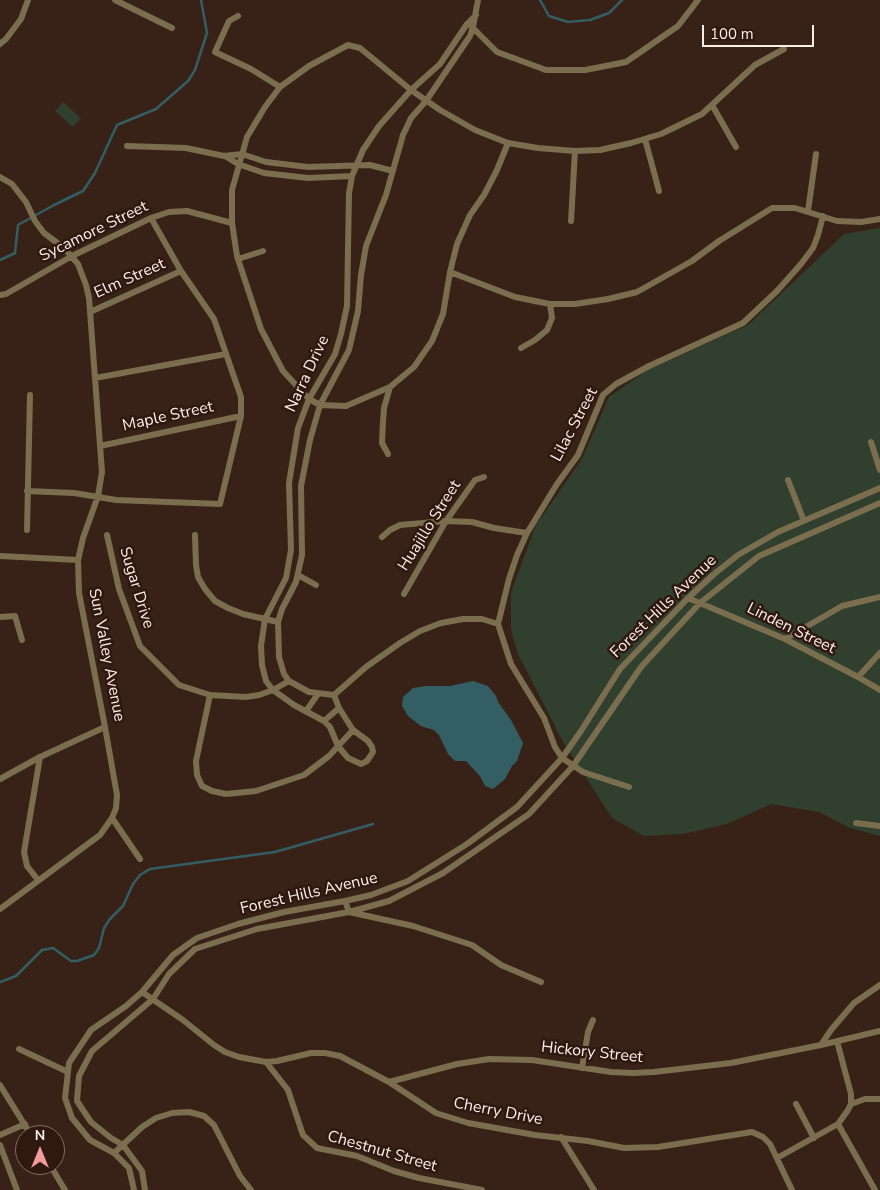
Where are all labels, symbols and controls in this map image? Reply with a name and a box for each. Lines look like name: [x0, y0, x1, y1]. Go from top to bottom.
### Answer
scale bar: [705, 15, 818, 47]
text: 100 m: [710, 24, 754, 44]
street label: Sycamore Street: [37, 197, 151, 267]
street label: Elm Street: [92, 255, 168, 303]
street label: Narra Drive: [282, 333, 334, 415]
street label: Lilac Street: [548, 385, 602, 465]
street label: Maple Street: [121, 398, 215, 436]
street label: Huajillo Street: [395, 477, 465, 575]
street label: Sugar Drive: [114, 545, 158, 631]
street label: Forest Hills Avenue: [607, 551, 721, 663]
street label: Sun Valley Avenue: [84, 587, 128, 723]
street label: Linden Street: [744, 599, 838, 659]
street label: Forest Hills Avenue: [238, 869, 380, 919]
street label: Hickory Street: [540, 1038, 644, 1068]
street label: Cherry Drive: [452, 1094, 544, 1130]
north arrow: [15, 1125, 65, 1175]
text: N: [35, 1126, 45, 1145]
street label: Chestnut Street: [325, 1127, 439, 1177]

